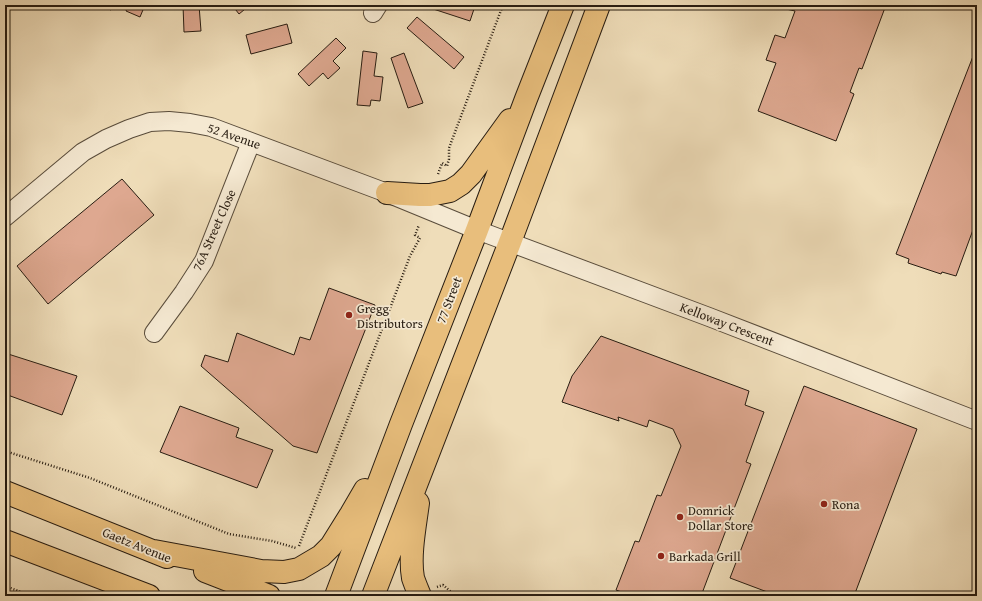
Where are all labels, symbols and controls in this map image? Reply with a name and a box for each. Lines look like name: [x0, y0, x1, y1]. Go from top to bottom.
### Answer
street label: 52 Avenue: [205, 118, 263, 154]
street label: 76A Street Close: [188, 186, 240, 274]
street label: 77 Street: [431, 274, 467, 326]
street label: Kelloway Crescent: [677, 297, 777, 351]
place label: Gregg Distributors: [357, 299, 423, 333]
marker: Gregg Distributors: [344, 310, 354, 320]
place label: Rona: [832, 495, 860, 514]
marker: Rona: [819, 499, 829, 509]
place label: Domrick Dollar Store: [688, 501, 753, 535]
marker: Domrick Dollar Store: [675, 512, 685, 522]
street label: Gaetz Avenue: [100, 523, 174, 567]
place label: Barkada Grill: [669, 547, 741, 566]
marker: Barkada Grill: [656, 551, 666, 561]

